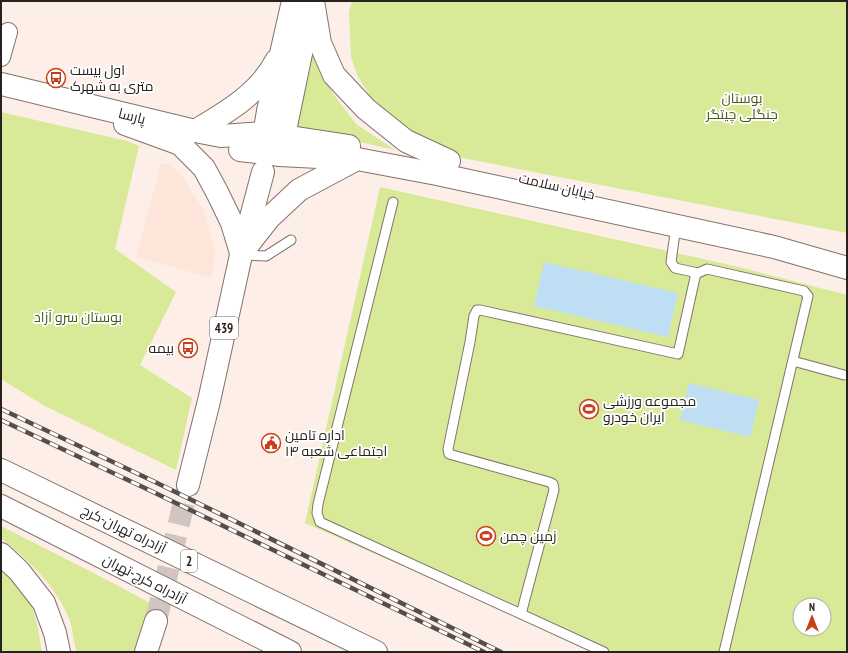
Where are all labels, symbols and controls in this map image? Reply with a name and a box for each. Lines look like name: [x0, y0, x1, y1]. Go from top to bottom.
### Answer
place label: اول بیست متری به شهرک: [70, 61, 154, 95]
bus stop icon: اول بیست متری به شهرک: [45, 67, 67, 89]
park label: بوستان جنگلی چیتگر: [705, 89, 778, 124]
street label: پارسا: [116, 104, 148, 129]
street label: خیابان سلامت: [517, 169, 597, 203]
park label: بوستان سرو آزاد: [34, 308, 122, 326]
road number: 439: [210, 317, 238, 339]
bus stop icon: بیمه: [177, 337, 199, 359]
place label: بیمه: [149, 339, 174, 357]
place label: مجموعه ورزشی ایران خودرو: [603, 392, 696, 426]
sports icon: مجموعه ورزشی ایران خودرو: [578, 398, 600, 420]
place label: اداره تامین اجتماعی شعبه ۱۴: [285, 426, 387, 460]
public building icon: اداره تامین اجتماعی شعبه ۱۴: [260, 432, 282, 454]
street label: آزادراه تهران-کرج: [79, 501, 169, 557]
sports icon: زمین چمن: [475, 525, 497, 547]
place label: زمین چمن: [500, 527, 557, 546]
street label: آزادراه کرج-تهران: [100, 550, 190, 608]
road number: 2: [181, 550, 197, 572]
north arrow: [792, 597, 832, 637]
text: N: [809, 600, 815, 614]

